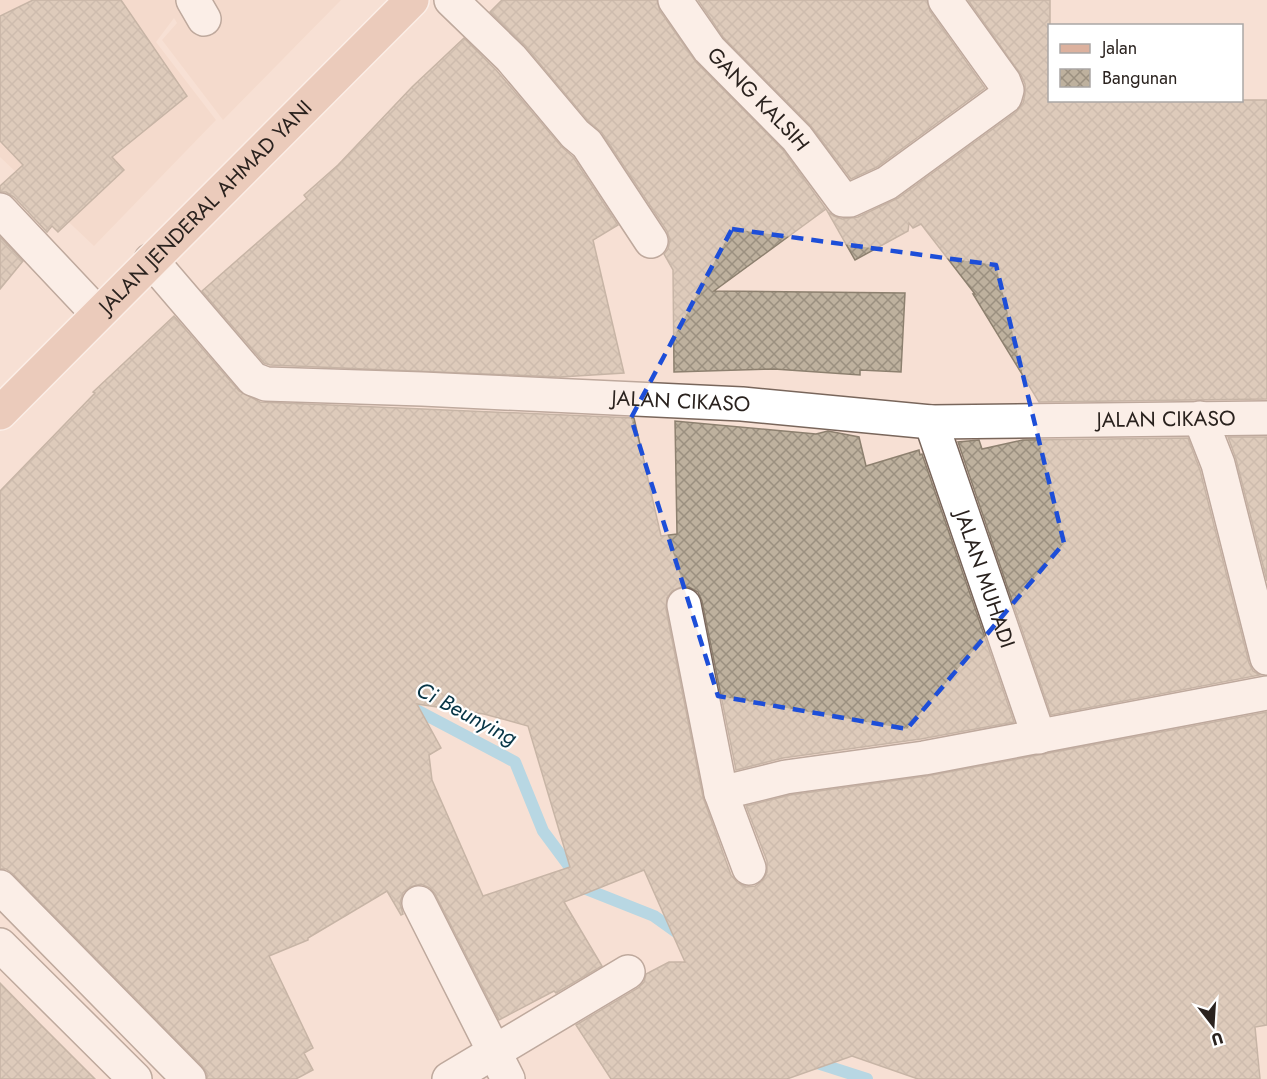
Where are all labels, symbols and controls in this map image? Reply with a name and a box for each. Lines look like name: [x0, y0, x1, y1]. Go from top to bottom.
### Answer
legend: [1048, 24, 1243, 102]
text: Jalan: [1100, 35, 1137, 61]
street label: GANG KALSIH: [700, 40, 817, 157]
text: Bangunan: [1102, 65, 1177, 91]
street label: JALAN JENDERAL AHMAD YANI: [90, 93, 319, 323]
street label: JALAN CIKASO: [608, 383, 752, 420]
street label: JALAN CIKASO: [1093, 403, 1236, 435]
street label: JALAN MUHADI: [946, 503, 1022, 652]
water label: Ci Beunying: [411, 673, 523, 753]
north arrow: [1183, 995, 1243, 1055]
text: U: [1209, 1026, 1226, 1052]

